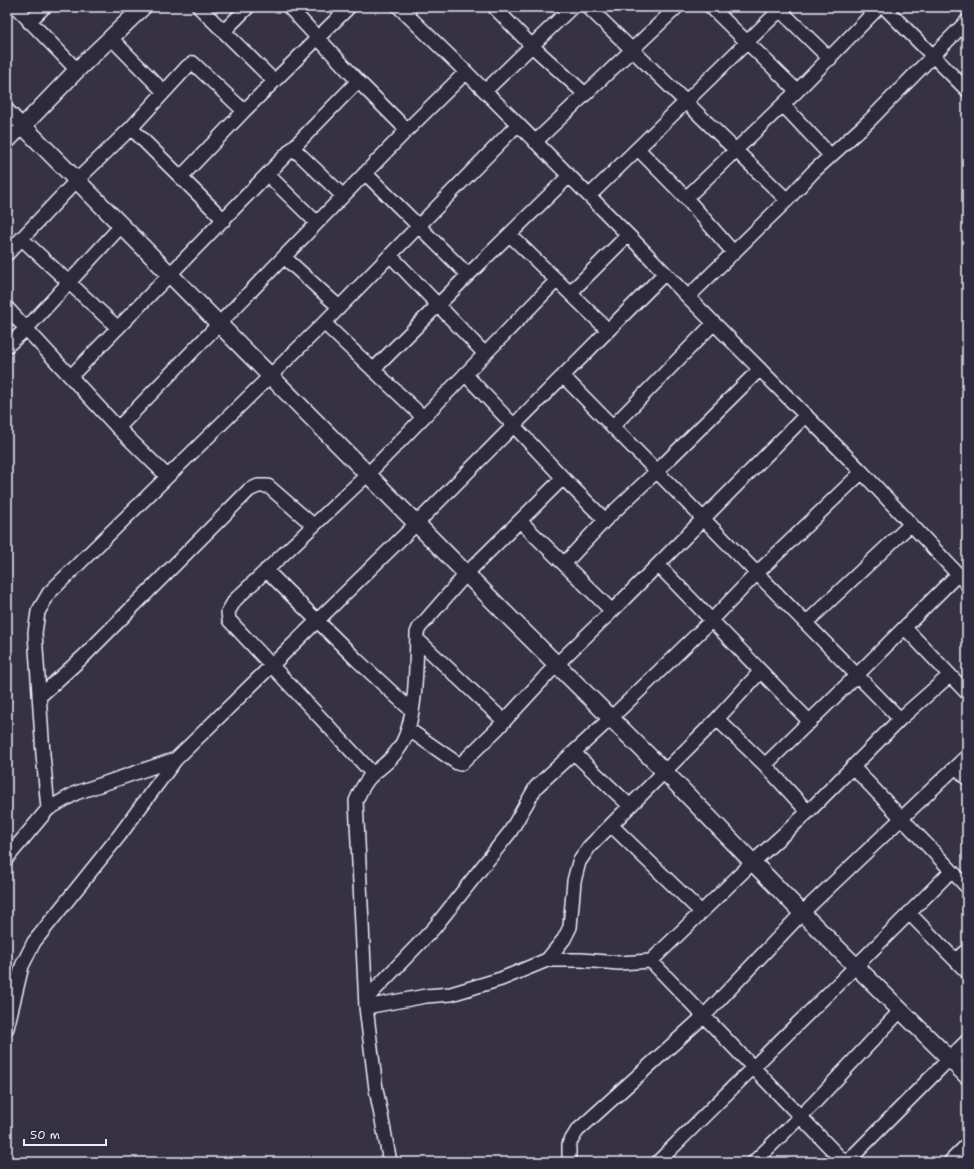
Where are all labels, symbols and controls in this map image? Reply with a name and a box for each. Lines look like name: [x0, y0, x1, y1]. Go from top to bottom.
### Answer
scale bar: [24, 1121, 106, 1147]
text: 50 m: [30, 1127, 60, 1143]

